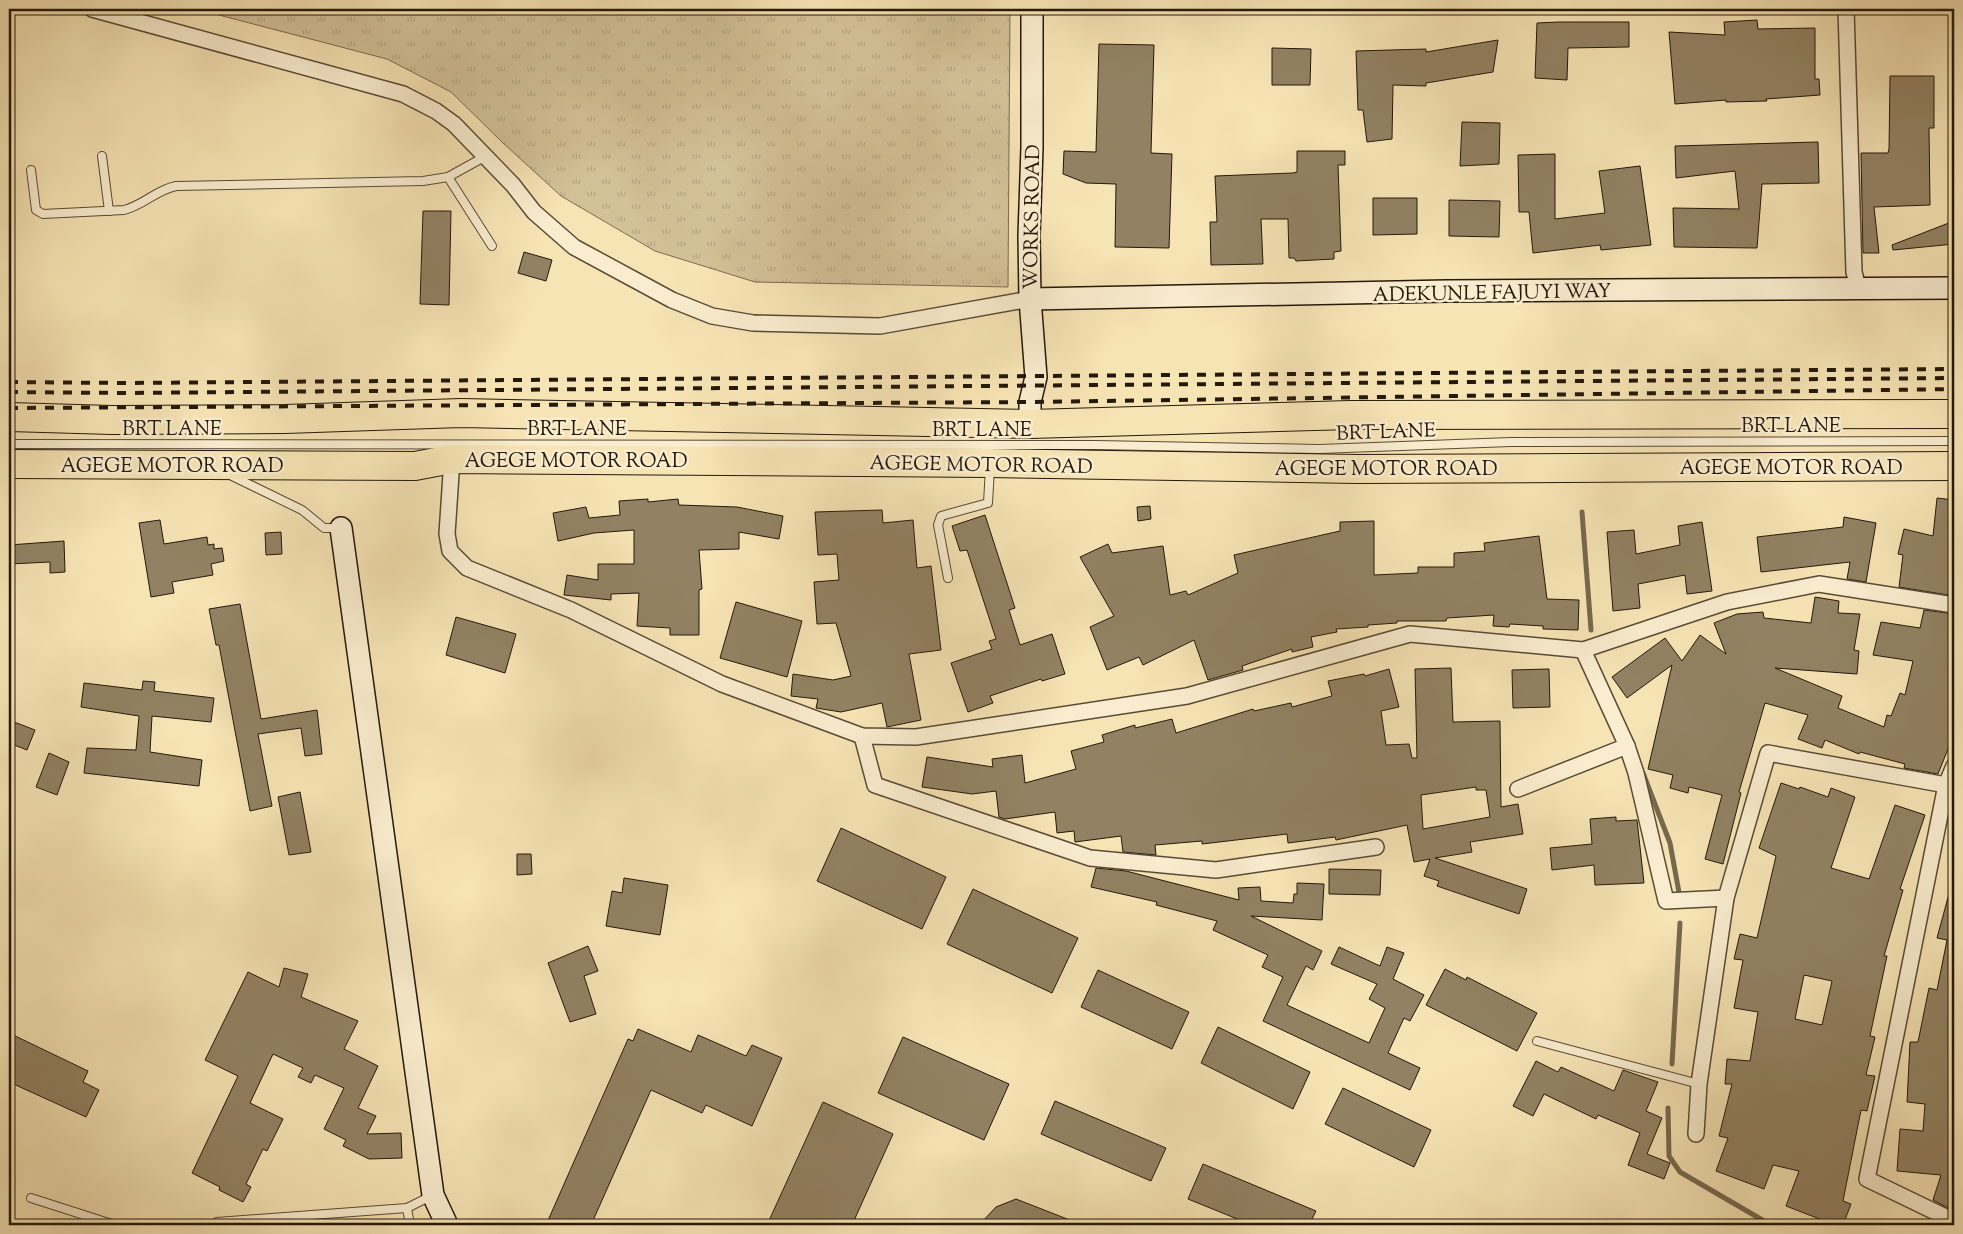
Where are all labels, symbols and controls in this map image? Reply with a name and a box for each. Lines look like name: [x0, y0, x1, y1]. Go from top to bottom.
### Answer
street label: WORKS ROAD: [1018, 144, 1049, 290]
street label: ADEKUNLE FAJUYI WAY: [1372, 278, 1612, 311]
street label: BRT LANE: [1741, 413, 1841, 442]
street label: BRT LANE: [122, 416, 222, 445]
street label: BRT LANE: [527, 416, 627, 445]
street label: BRT LANE: [932, 417, 1032, 446]
street label: BRT LANE: [1336, 417, 1437, 450]
street label: AGEGE MOTOR ROAD: [464, 448, 688, 477]
street label: AGEGE MOTOR ROAD: [869, 450, 1093, 483]
street label: AGEGE MOTOR ROAD: [60, 453, 284, 482]
street label: AGEGE MOTOR ROAD: [1679, 455, 1903, 484]
street label: AGEGE MOTOR ROAD: [1274, 456, 1498, 485]

